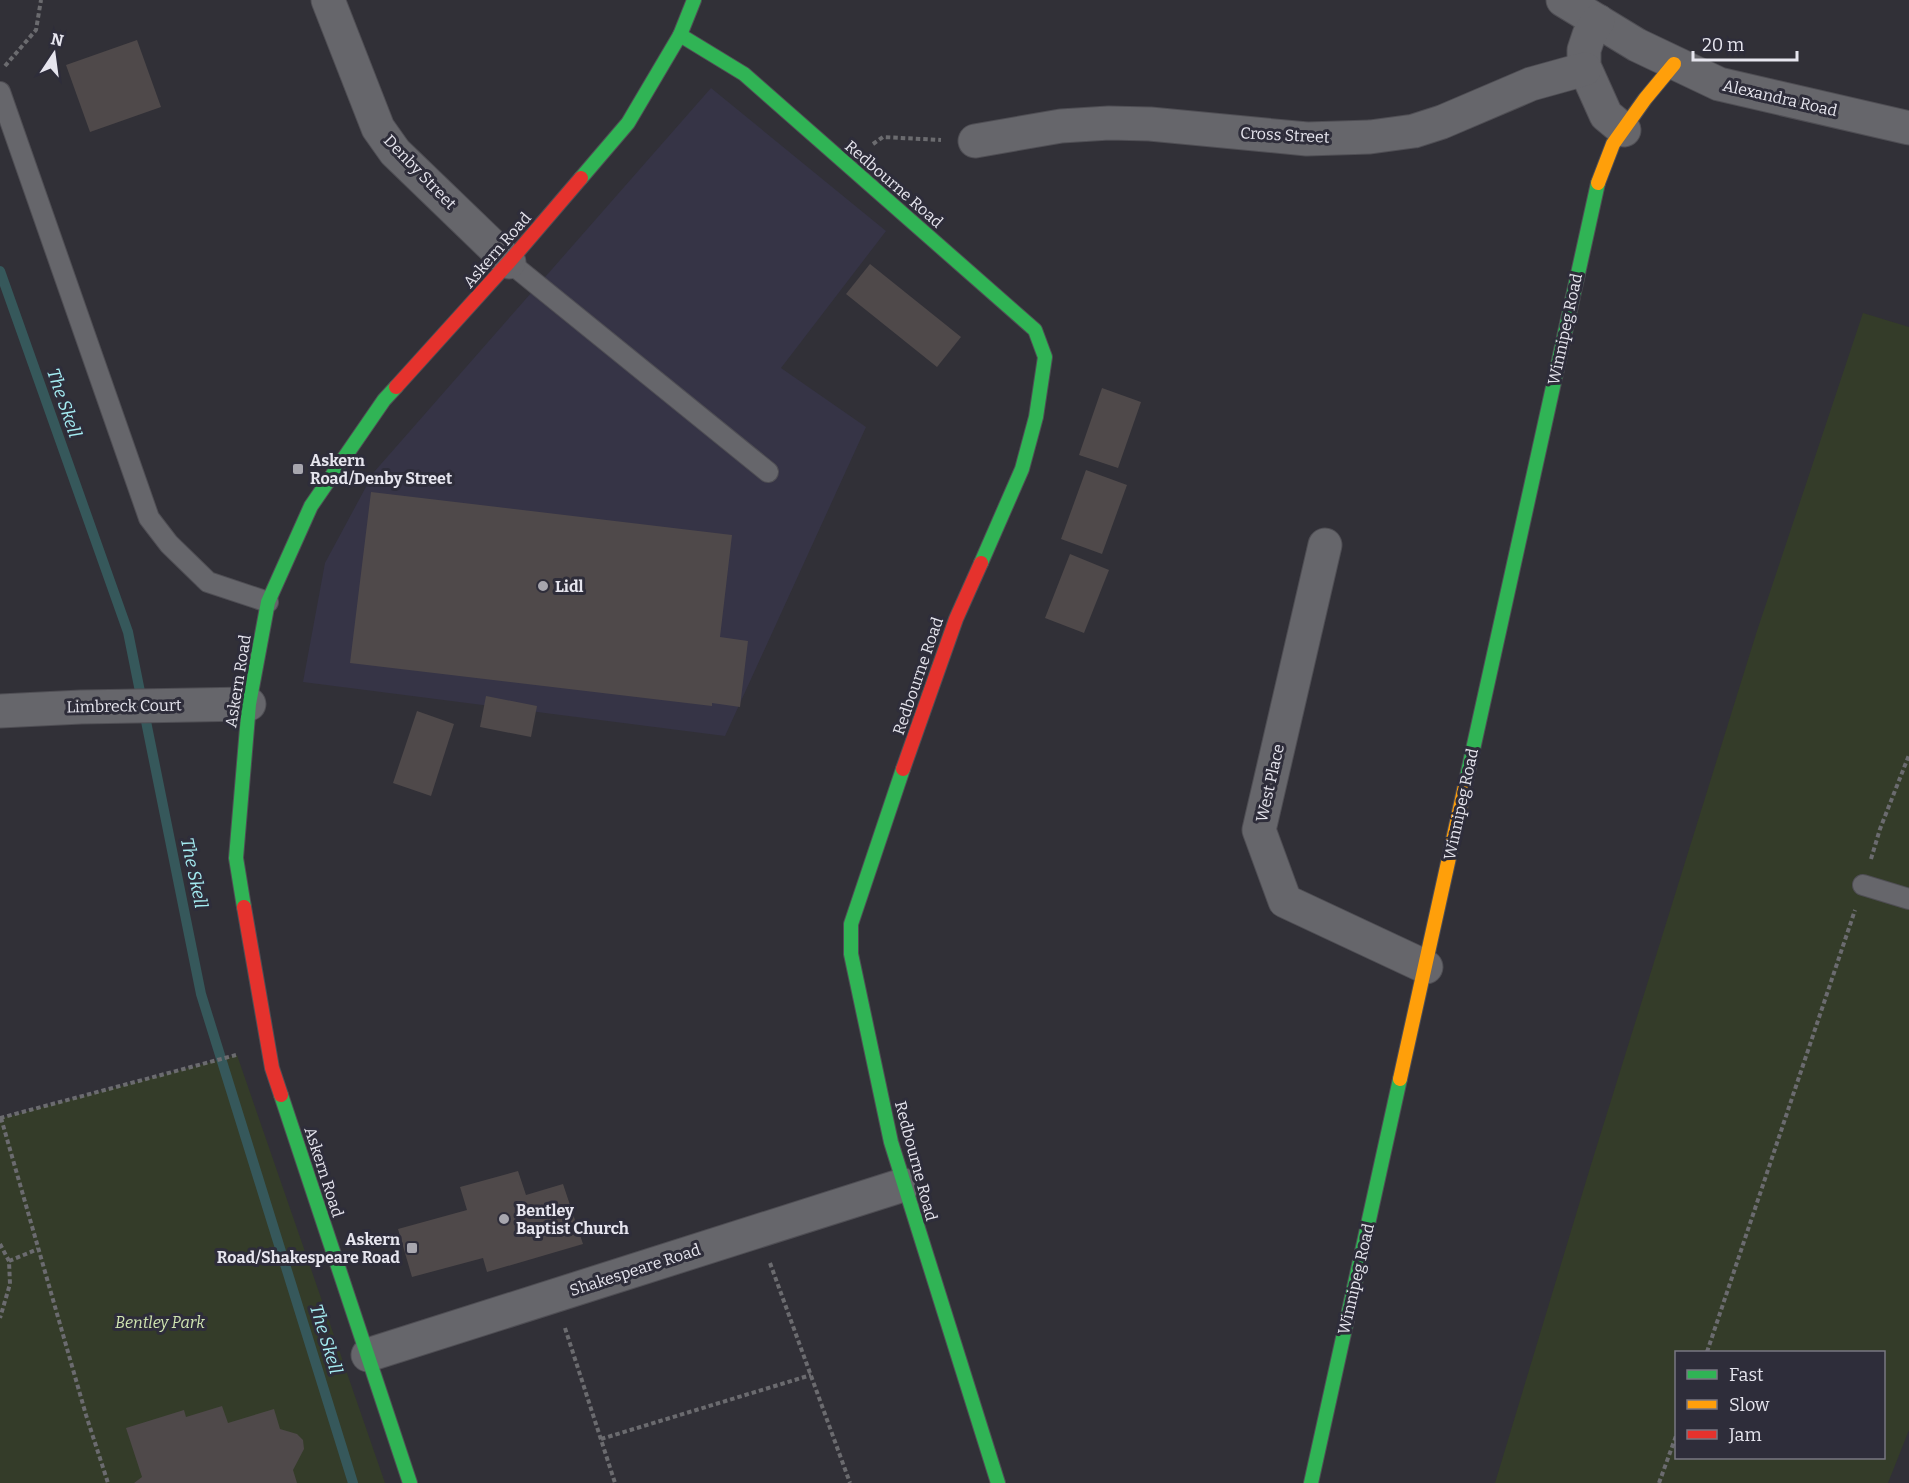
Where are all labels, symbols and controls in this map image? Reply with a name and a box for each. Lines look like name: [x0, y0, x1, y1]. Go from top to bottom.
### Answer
north arrow: [24, 24, 84, 84]
scale bar: [1693, 24, 1796, 62]
text: N: [49, 29, 65, 51]
text: 20 m: [1702, 34, 1744, 56]
street label: Alexandra Road: [1721, 76, 1840, 121]
street label: Cross Street: [1240, 123, 1330, 147]
street label: Denby Street: [380, 131, 460, 213]
street label: Redbourne Road: [841, 136, 947, 232]
street label: Askern Road: [459, 208, 535, 292]
street label: Winnipeg Road: [1544, 271, 1586, 386]
water label: The Skell: [42, 365, 86, 441]
place label: Askern Road/Denby Street: [310, 451, 453, 488]
marker: Askern Road/Denby Street: [291, 462, 305, 476]
place label: Lidl: [555, 577, 584, 596]
marker: Lidl: [536, 579, 550, 593]
street label: Redbourne Road: [889, 614, 947, 737]
street label: Askern Road: [221, 633, 255, 729]
street label: Limbreck Court: [66, 695, 182, 717]
street label: West Place: [1252, 742, 1288, 824]
street label: Winnipeg Road: [1440, 746, 1482, 861]
water label: The Skell: [176, 836, 212, 911]
street label: Redbourne Road: [891, 1099, 941, 1224]
street label: Askern Road: [300, 1124, 348, 1220]
place label: Bentley Baptist Church: [516, 1201, 629, 1238]
marker: Bentley Baptist Church: [497, 1212, 511, 1226]
street label: Winnipeg Road: [1334, 1221, 1378, 1336]
place label: Askern Road/Shakespeare Road: [217, 1230, 401, 1267]
street label: Shakespeare Road: [567, 1240, 703, 1300]
marker: Askern Road/Shakespeare Road: [405, 1241, 419, 1255]
water label: The Skell: [305, 1301, 347, 1377]
park label: Bentley Park: [115, 1313, 205, 1332]
legend: [1675, 1351, 1885, 1459]
text: Fast: [1729, 1364, 1764, 1386]
text: Slow: [1729, 1394, 1770, 1416]
text: Jam: [1728, 1424, 1762, 1446]

